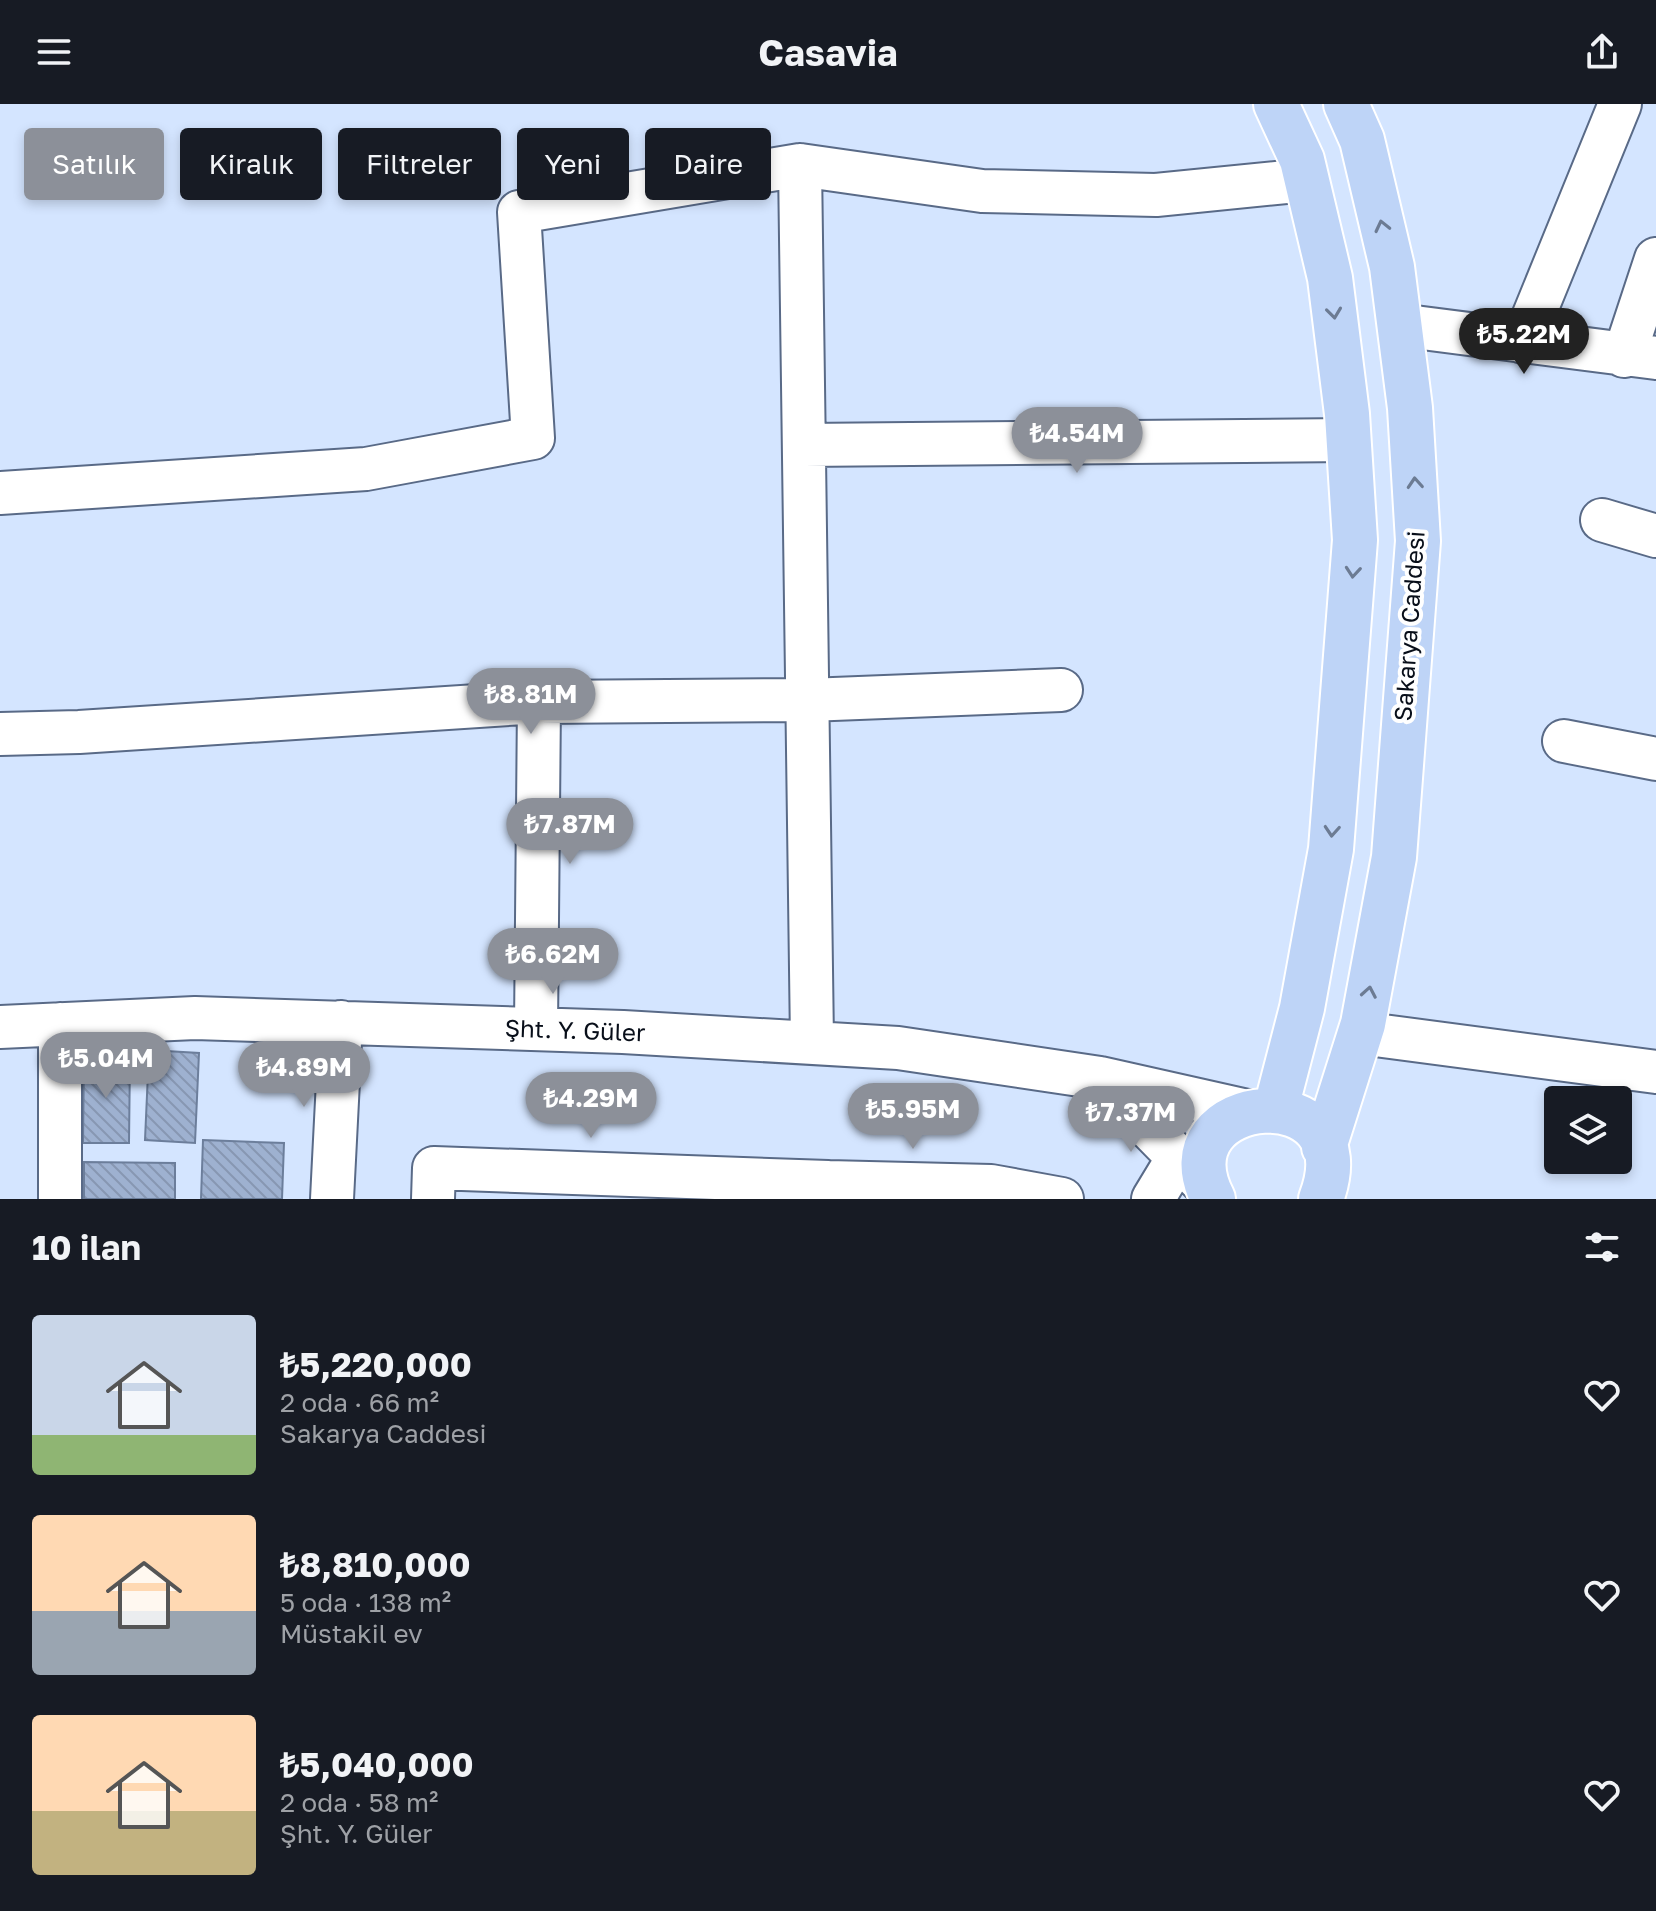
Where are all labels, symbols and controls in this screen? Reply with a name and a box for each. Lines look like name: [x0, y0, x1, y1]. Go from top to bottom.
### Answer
icon: menu: [32, 30, 76, 74]
icon: share: [1580, 30, 1624, 74]
text: Casavia: [758, 31, 898, 74]
chip: Satılık: [24, 128, 164, 200]
chip: Kiralık: [180, 128, 322, 200]
chip: Filtreler: [338, 128, 501, 200]
chip: Yeni: [517, 128, 629, 200]
chip: Daire: [645, 128, 771, 200]
one-way arrow: [1374, 219, 1391, 233]
one-way arrow: [1325, 306, 1342, 320]
pin: ₺5.22M: [1459, 308, 1589, 376]
text: ₺5.22M: [1477, 318, 1571, 349]
pin: ₺4.54M: [1012, 407, 1142, 475]
text: ₺4.54M: [1030, 417, 1124, 448]
one-way arrow: [1407, 476, 1424, 489]
street label: Sakarya Caddesi: [1387, 530, 1430, 722]
one-way arrow: [1344, 566, 1361, 579]
pin: ₺8.81M: [466, 668, 596, 736]
text: ₺8.81M: [484, 678, 578, 709]
pin: ₺7.87M: [505, 798, 635, 866]
text: ₺7.87M: [524, 808, 616, 839]
one-way arrow: [1324, 825, 1341, 838]
pin: ₺6.62M: [488, 928, 618, 996]
text: ₺6.62M: [505, 938, 601, 969]
one-way arrow: [1360, 985, 1377, 999]
street label: Şht. Y. Güler: [504, 1013, 646, 1046]
pin: ₺5.04M: [41, 1032, 171, 1100]
pin: ₺4.89M: [239, 1041, 369, 1109]
text: ₺5.04M: [58, 1042, 154, 1073]
text: ₺4.89M: [256, 1051, 352, 1082]
pin: ₺4.29M: [526, 1072, 656, 1140]
text: ₺4.29M: [544, 1082, 638, 1113]
pin: ₺5.95M: [848, 1083, 978, 1151]
pin: ₺7.37M: [1066, 1086, 1196, 1154]
map controls: [1544, 1086, 1632, 1174]
button: layers: [1544, 1086, 1632, 1174]
text: ₺5.95M: [866, 1093, 960, 1124]
text: ₺7.37M: [1086, 1096, 1176, 1127]
icon: filters: [1580, 1225, 1624, 1269]
text: 10 ilan: [32, 1227, 141, 1267]
text: ₺5,220,000: [280, 1344, 472, 1384]
icon: home: [96, 1347, 192, 1443]
icon: heart: [1580, 1373, 1624, 1417]
text: 2 oda · 66 m²: [280, 1387, 439, 1418]
text: Sakarya Caddesi: [280, 1418, 487, 1449]
text: ₺8,810,000: [280, 1544, 471, 1584]
icon: home: [96, 1547, 192, 1643]
icon: heart: [1580, 1573, 1624, 1617]
text: 5 oda · 138 m²: [280, 1587, 451, 1618]
text: Müstakil ev: [280, 1618, 423, 1649]
text: ₺5,040,000: [280, 1744, 474, 1784]
icon: home: [96, 1747, 192, 1843]
icon: heart: [1580, 1773, 1624, 1817]
text: 2 oda · 58 m²: [280, 1787, 438, 1818]
text: Şht. Y. Güler: [280, 1818, 433, 1849]

